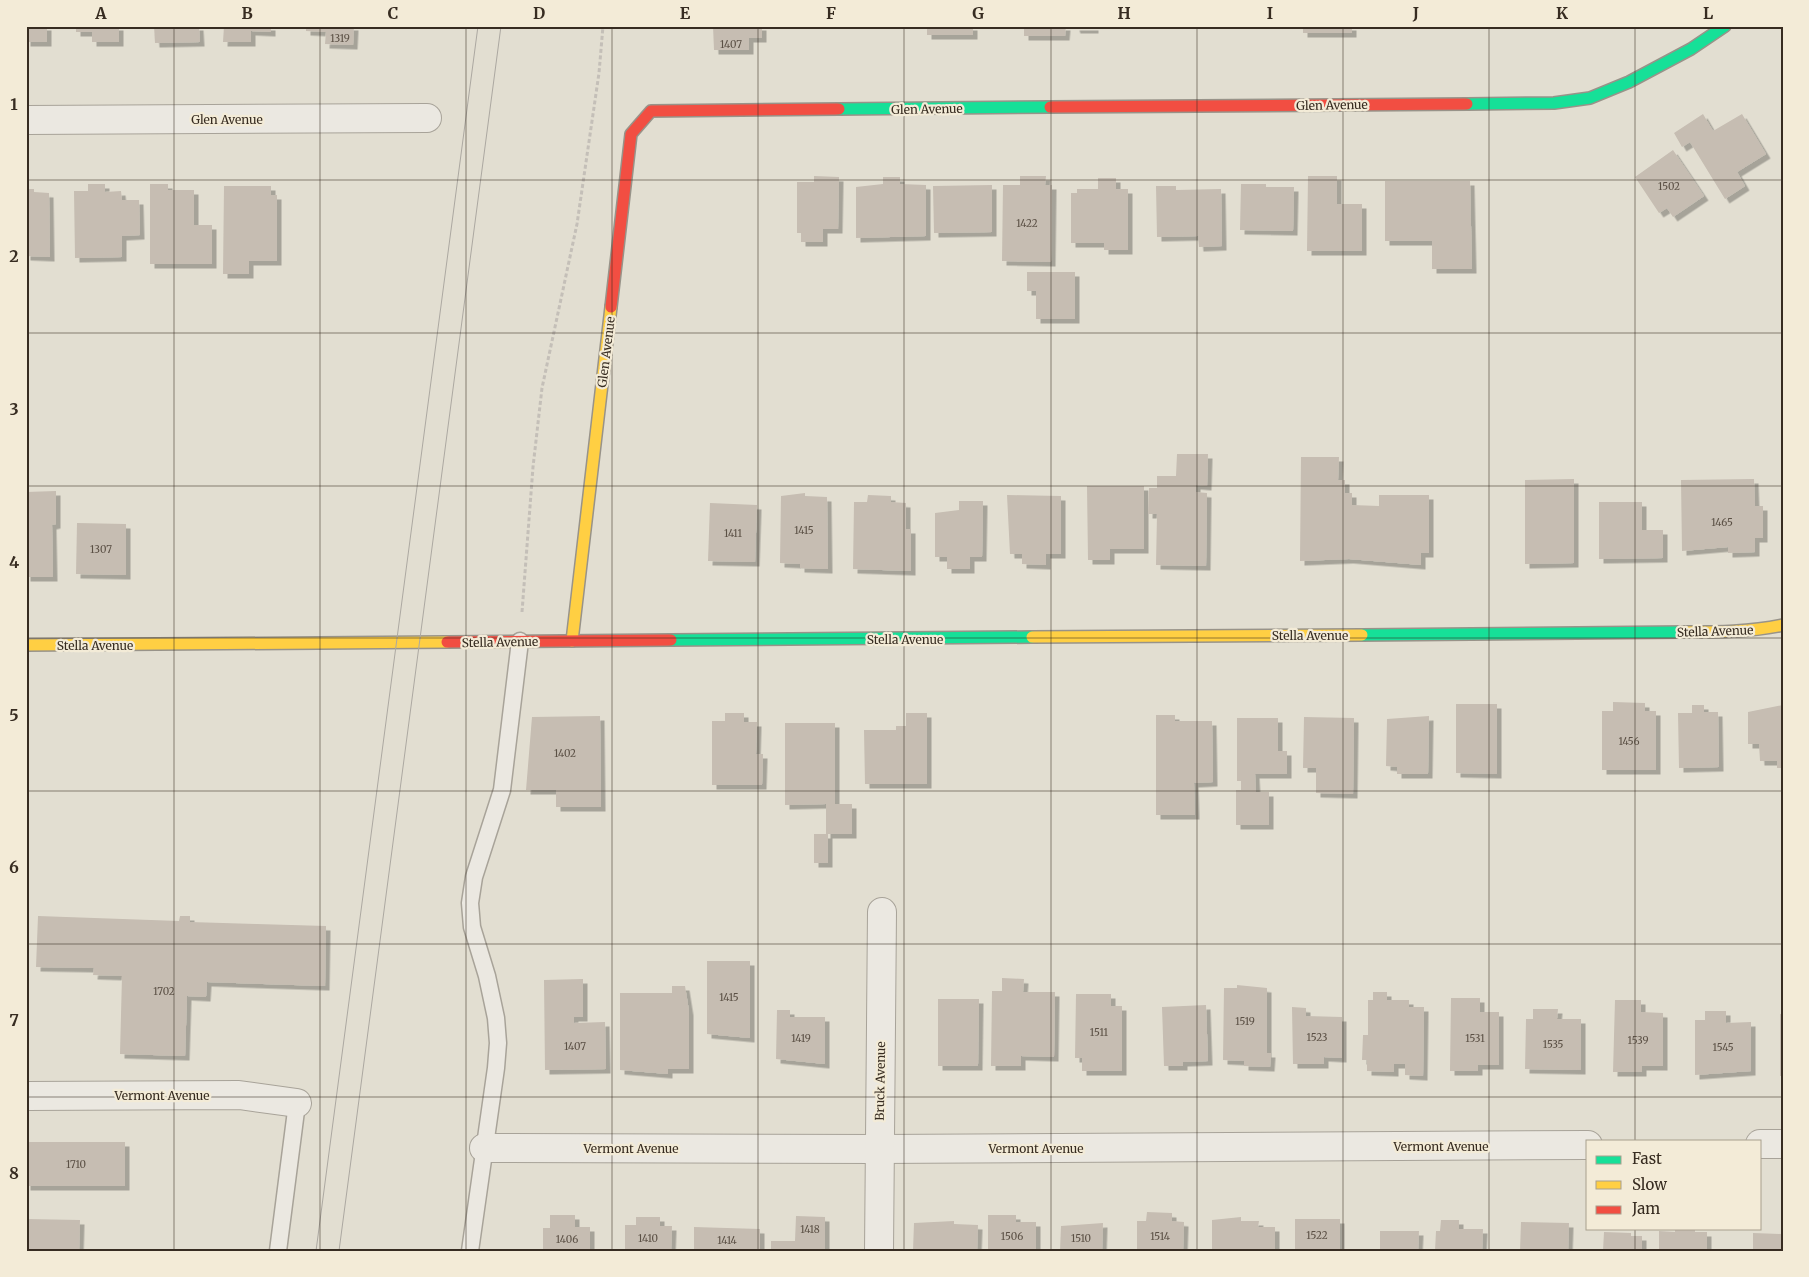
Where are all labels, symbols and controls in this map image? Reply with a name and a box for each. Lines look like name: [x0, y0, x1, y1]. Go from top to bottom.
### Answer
text: A: [94, 3, 107, 23]
text: B: [241, 3, 253, 23]
text: C: [388, 3, 398, 23]
text: D: [533, 3, 545, 23]
text: E: [680, 3, 691, 23]
text: F: [826, 3, 836, 23]
text: G: [972, 3, 984, 23]
text: H: [1117, 3, 1131, 23]
text: I: [1267, 3, 1273, 23]
text: J: [1412, 3, 1419, 23]
text: K: [1556, 3, 1568, 23]
text: L: [1703, 3, 1713, 23]
house number: 1319: [330, 32, 350, 45]
house number: 1407: [720, 38, 742, 51]
text: 1: [10, 94, 18, 114]
street label: Glen Avenue: [1296, 97, 1368, 113]
street label: Glen Avenue: [891, 101, 963, 117]
street label: Glen Avenue: [191, 112, 263, 127]
house number: 1502: [1658, 180, 1680, 193]
house number: 1422: [1016, 217, 1038, 230]
text: 2: [9, 246, 19, 266]
street label: Glen Avenue: [594, 316, 618, 388]
text: 3: [9, 399, 19, 419]
house number: 1465: [1711, 516, 1733, 529]
house number: 1415: [794, 524, 814, 537]
house number: 1411: [724, 527, 743, 540]
house number: 1307: [90, 543, 112, 556]
text: 4: [9, 552, 19, 572]
street label: Stella Avenue: [1676, 622, 1754, 640]
street label: Stella Avenue: [1272, 628, 1348, 643]
street label: Stella Avenue: [867, 632, 943, 647]
street label: Stella Avenue: [462, 634, 538, 650]
street label: Stella Avenue: [57, 638, 133, 653]
text: 5: [9, 705, 19, 725]
house number: 1456: [1619, 735, 1640, 748]
house number: 1402: [554, 747, 576, 760]
text: 6: [9, 857, 19, 877]
house number: 1702: [153, 985, 175, 998]
house number: 1415: [719, 991, 739, 1004]
text: 7: [9, 1010, 19, 1030]
house number: 1519: [1235, 1015, 1255, 1028]
house number: 1511: [1090, 1026, 1109, 1039]
house number: 1523: [1307, 1031, 1328, 1044]
house number: 1419: [791, 1032, 811, 1045]
house number: 1531: [1465, 1032, 1485, 1045]
house number: 1539: [1627, 1034, 1649, 1047]
house number: 1535: [1543, 1038, 1563, 1051]
house number: 1407: [564, 1040, 586, 1053]
street label: Bruck Avenue: [872, 1041, 888, 1121]
house number: 1545: [1713, 1041, 1734, 1054]
street label: Vermont Avenue: [113, 1088, 210, 1103]
street label: Vermont Avenue: [1392, 1139, 1489, 1154]
legend: [1586, 1140, 1762, 1230]
street label: Vermont Avenue: [582, 1141, 679, 1156]
street label: Vermont Avenue: [987, 1141, 1084, 1156]
text: Fast: [1632, 1149, 1662, 1168]
house number: 1710: [66, 1158, 86, 1171]
text: 8: [9, 1163, 19, 1183]
text: Slow: [1632, 1175, 1667, 1194]
text: Jam: [1631, 1199, 1660, 1218]
house number: 1418: [800, 1223, 820, 1236]
house number: 1522: [1306, 1229, 1328, 1242]
house number: 1506: [1001, 1230, 1023, 1243]
house number: 1514: [1150, 1230, 1170, 1243]
house number: 1410: [638, 1232, 658, 1245]
house number: 1510: [1071, 1232, 1091, 1245]
house number: 1406: [556, 1233, 578, 1246]
house number: 1414: [717, 1234, 737, 1247]

